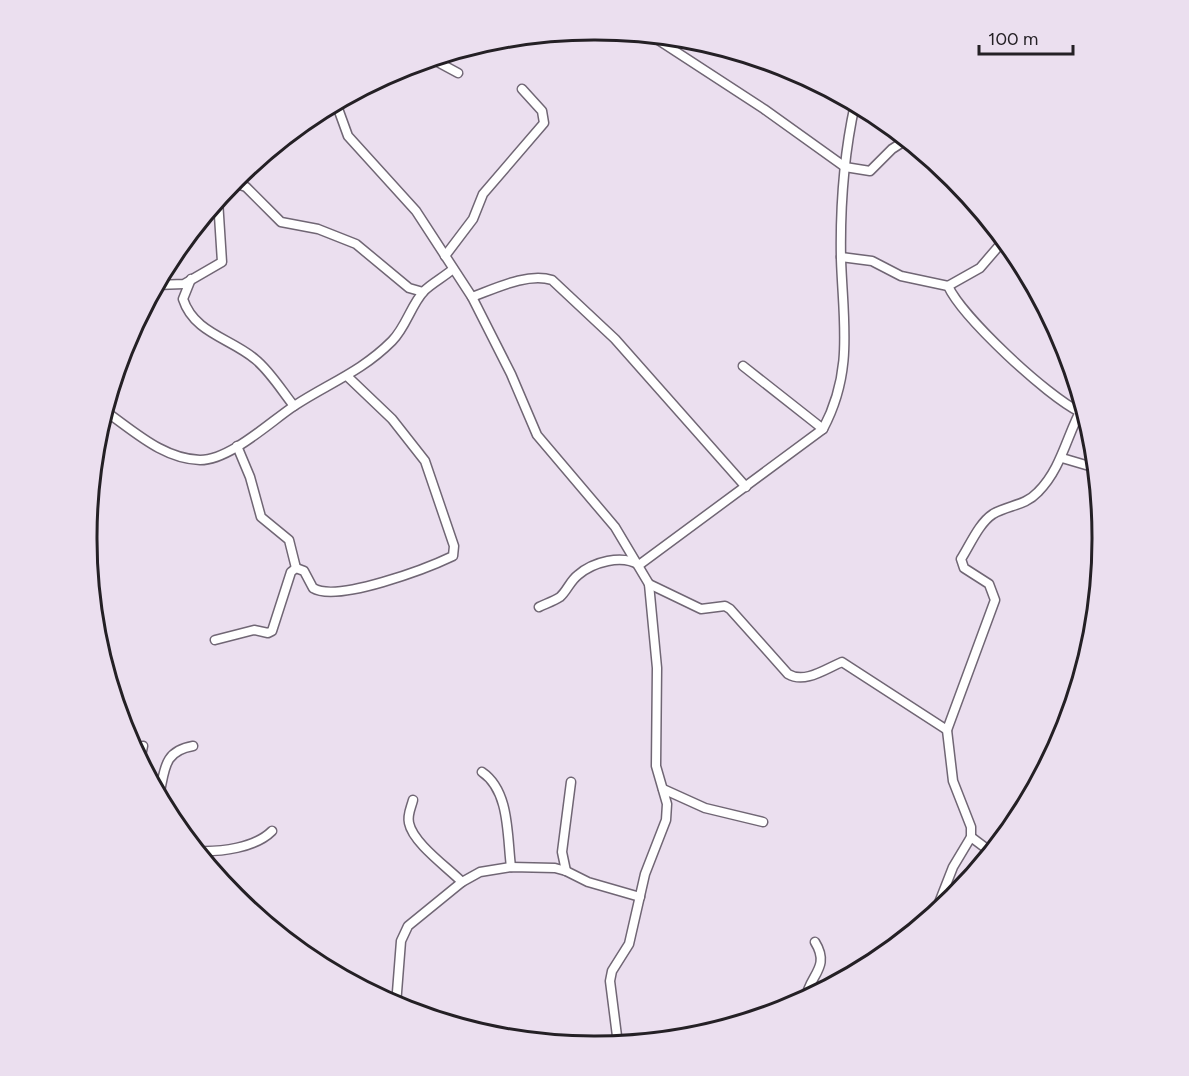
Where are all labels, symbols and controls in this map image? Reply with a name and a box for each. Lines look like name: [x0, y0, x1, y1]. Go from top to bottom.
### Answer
scale bar: [979, 18, 1074, 56]
text: 100 m: [988, 28, 1038, 50]

